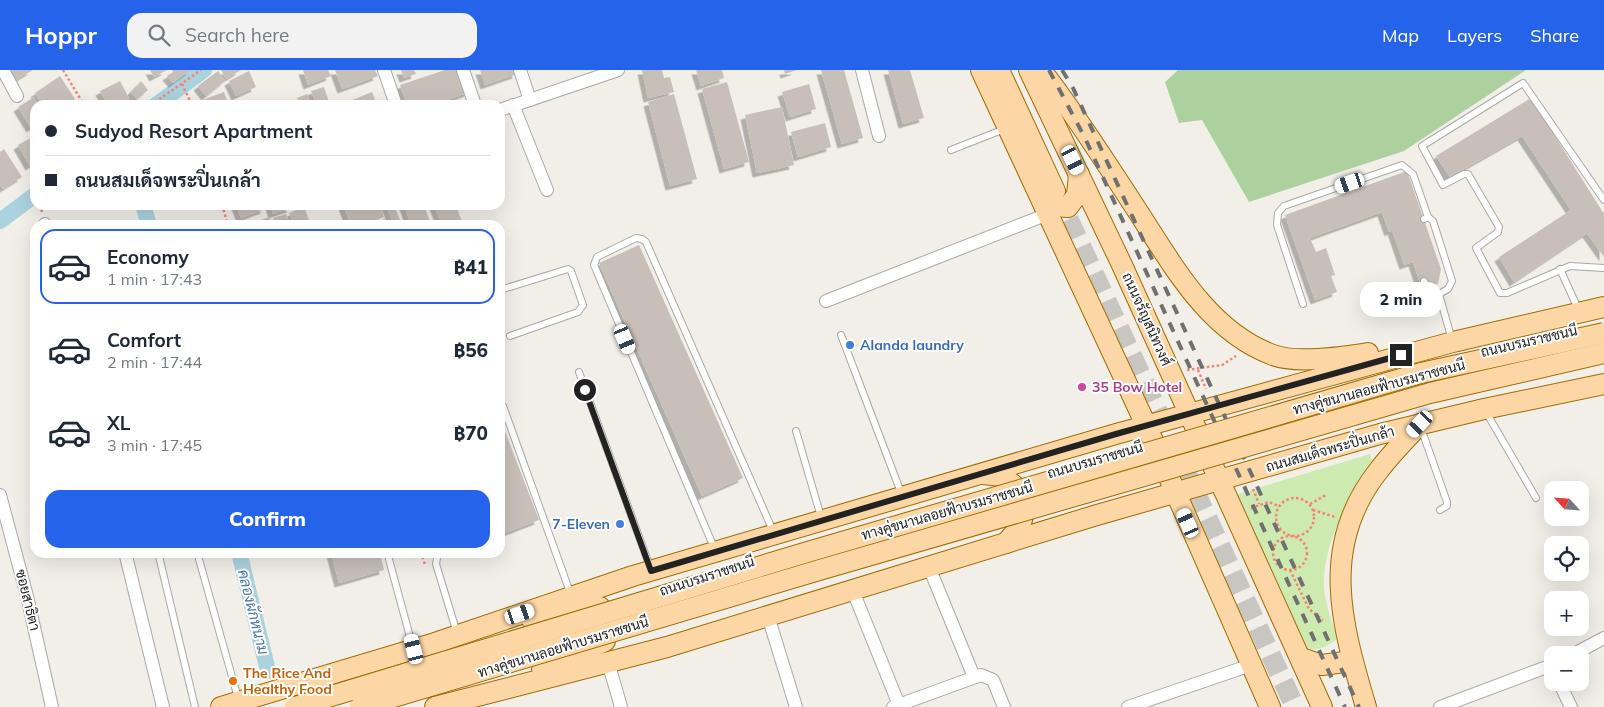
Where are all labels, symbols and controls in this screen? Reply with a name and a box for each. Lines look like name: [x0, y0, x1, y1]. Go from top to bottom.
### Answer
search box: [127, 13, 477, 58]
text: Hoppr: [25, 20, 97, 50]
icon: search: [145, 21, 173, 49]
text: Search here: [185, 23, 289, 47]
text: Map: [1382, 24, 1419, 47]
text: Layers: [1447, 24, 1502, 47]
text: Share: [1530, 24, 1579, 47]
text: Sudyod Resort Apartment: [75, 119, 313, 143]
car: [1059, 143, 1086, 177]
text: ถนนสมเด็จพระปิ่นเกล้า: [75, 168, 261, 192]
car: [1333, 171, 1366, 195]
icon: car: [47, 244, 92, 289]
text: Economy: [107, 245, 189, 269]
text: ฿41: [454, 255, 488, 279]
text: 1 min · 17:43: [107, 269, 202, 289]
street label: ถนนจรัญสนิทวงศ์: [1118, 270, 1176, 368]
callout: 2 min: [1360, 282, 1442, 318]
text: 2 min: [1380, 289, 1422, 309]
street label: ถนนบรมราชชนนี: [1479, 321, 1579, 361]
car: [612, 322, 637, 356]
icon: car: [47, 327, 92, 372]
text: Comfort: [107, 328, 181, 352]
place label: Alanda laundry: [860, 336, 964, 354]
text: ฿56: [454, 338, 488, 362]
marker: Alanda laundry: [844, 339, 856, 351]
route end: [1390, 344, 1412, 366]
text: 2 min · 17:44: [107, 352, 202, 372]
street label: ทางคู่ขนานลอยฟ้าบรมราชชนนี: [1291, 355, 1467, 420]
place label: 35 Bow Hotel: [1092, 378, 1182, 396]
route start: [574, 379, 596, 401]
marker: 35 Bow Hotel: [1076, 381, 1088, 393]
car: [1404, 408, 1435, 440]
icon: car: [47, 410, 92, 455]
text: XL: [107, 411, 130, 435]
street label: ถนนสมเด็จพระปิ่นเกล้า: [1263, 420, 1396, 476]
text: ฿70: [454, 421, 488, 445]
text: 3 min · 17:45: [107, 435, 202, 455]
street label: ถนนบรมราชชนนี: [1045, 438, 1145, 482]
street label: ทางคู่ขนานลอยฟ้าบรมราชชนนี: [859, 478, 1035, 545]
north arrow: [1544, 481, 1589, 526]
map controls: [1544, 481, 1589, 691]
button: Confirm: [45, 490, 490, 548]
car: [1175, 506, 1200, 540]
place label: 7-Eleven: [552, 515, 610, 533]
marker: 7-Eleven: [614, 518, 626, 530]
button: locate: [1544, 536, 1589, 581]
street label: ถนนบรมราชชนนี: [657, 552, 757, 600]
street label: ซอยสาธิตา: [12, 567, 44, 633]
water label: คลองผักหนาม: [234, 567, 273, 656]
button: +: [1544, 591, 1589, 636]
car: [503, 602, 536, 626]
street label: ทางคู่ขนานลอยฟ้าบรมราชชนนี: [475, 612, 651, 683]
car: [403, 633, 424, 665]
button: −: [1544, 646, 1589, 691]
place label: The Rice And Healthy Food: [243, 664, 332, 698]
marker: The Rice And Healthy Food: [227, 675, 239, 687]

